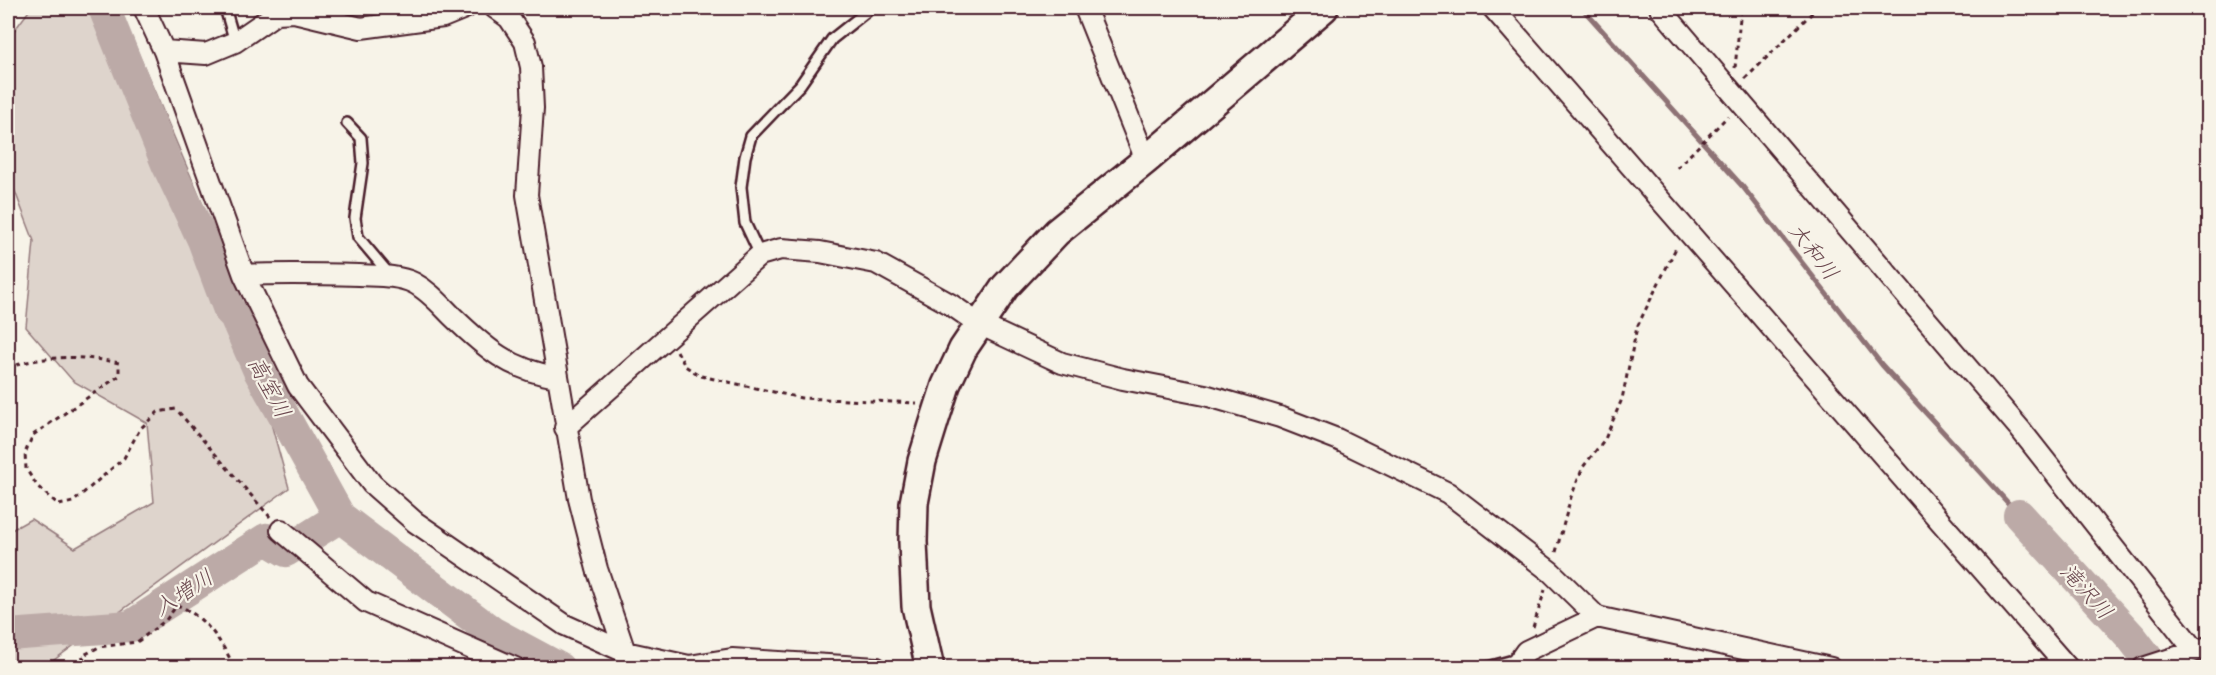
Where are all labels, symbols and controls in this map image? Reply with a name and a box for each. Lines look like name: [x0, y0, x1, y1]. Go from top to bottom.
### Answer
water label: 大和川: [1783, 217, 1845, 286]
water label: 高室川: [242, 352, 297, 423]
water label: 滝沢川: [2055, 558, 2119, 625]
water label: 入増川: [148, 563, 218, 622]

